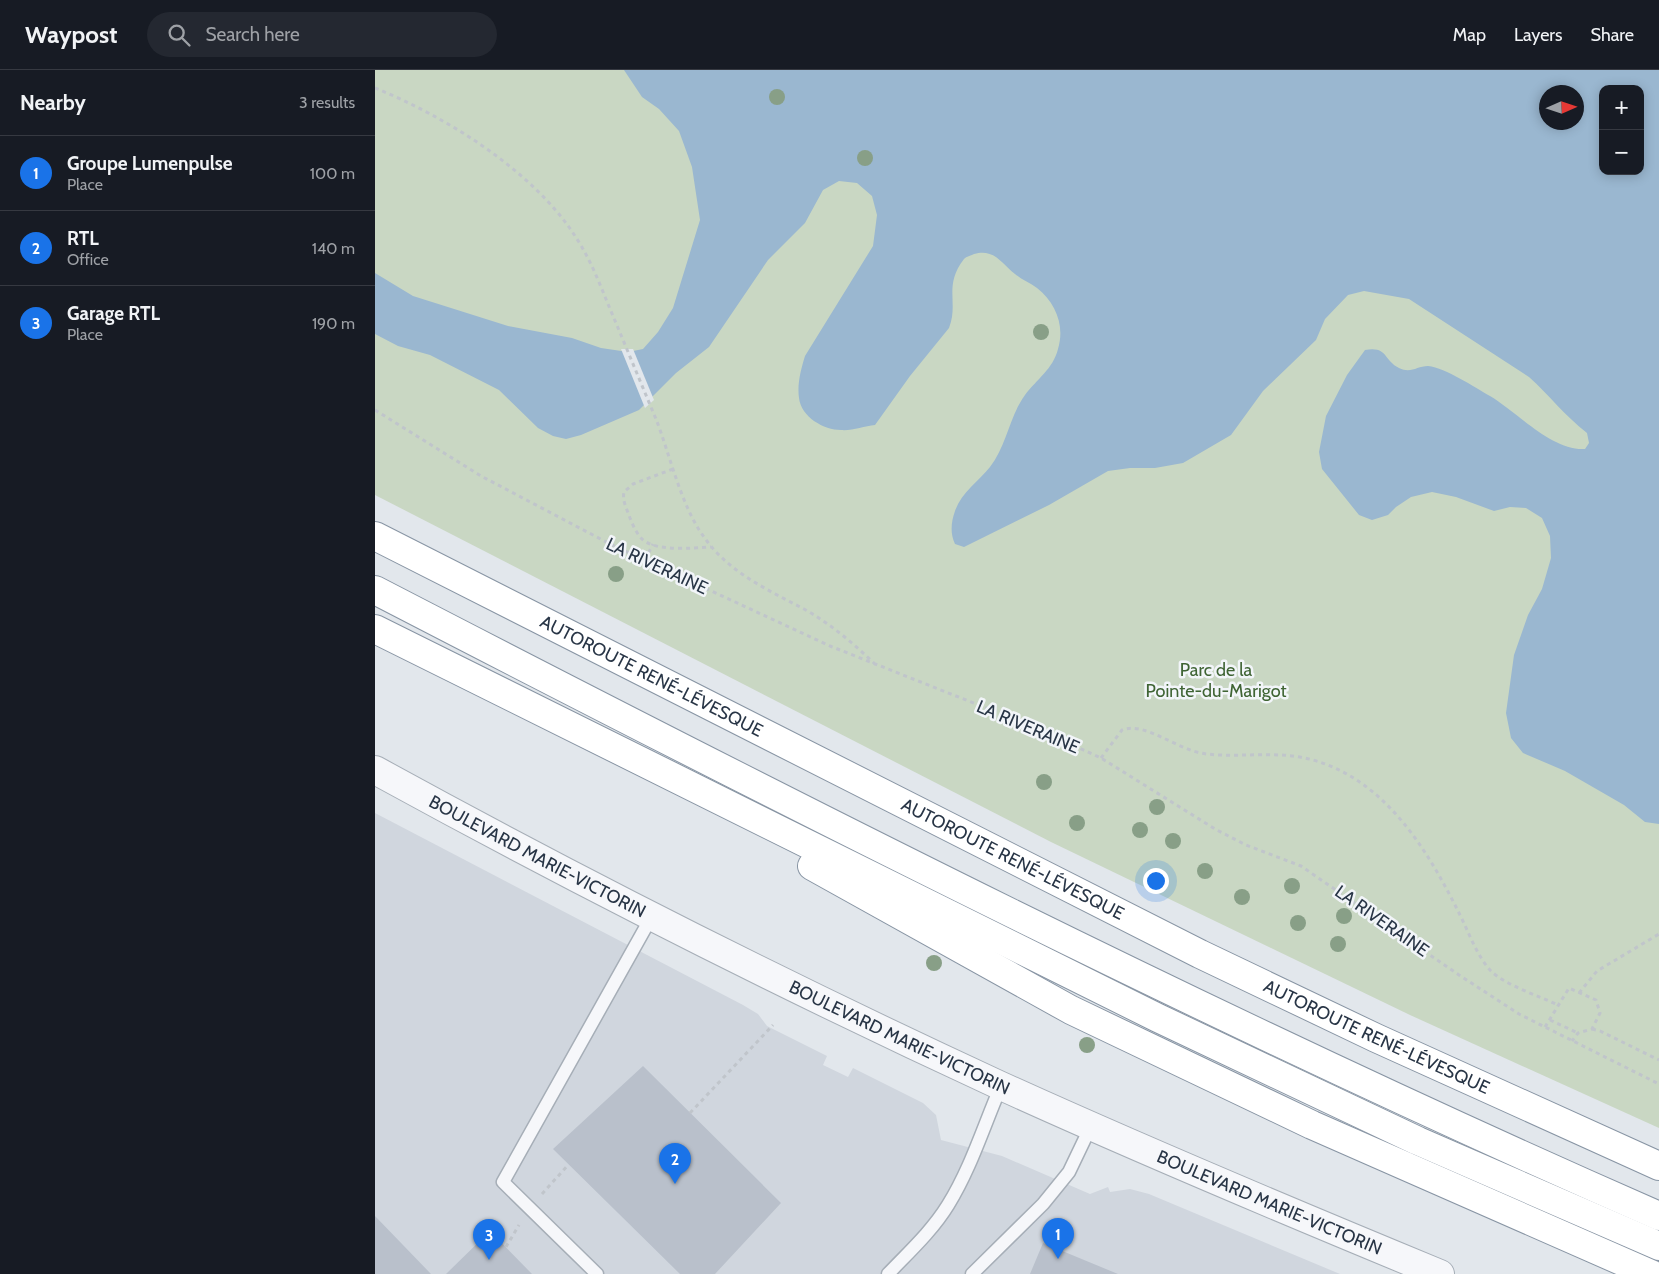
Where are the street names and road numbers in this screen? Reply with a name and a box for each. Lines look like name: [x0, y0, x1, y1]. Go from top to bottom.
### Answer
street label: LA RIVERAINE: [603, 533, 711, 599]
street label: AUTOROUTE RENÉ-LÉVESQUE: [537, 611, 767, 742]
street label: LA RIVERAINE: [973, 695, 1083, 759]
street label: BOULEVARD MARIE-VICTORIN: [425, 790, 650, 923]
street label: AUTOROUTE RENÉ-LÉVESQUE: [898, 794, 1128, 925]
street label: LA RIVERAINE: [1331, 881, 1433, 961]
street label: AUTOROUTE RENÉ-LÉVESQUE: [1260, 975, 1493, 1099]
street label: BOULEVARD MARIE-VICTORIN: [785, 976, 1013, 1100]
street label: BOULEVARD MARIE-VICTORIN: [1154, 1145, 1385, 1260]

